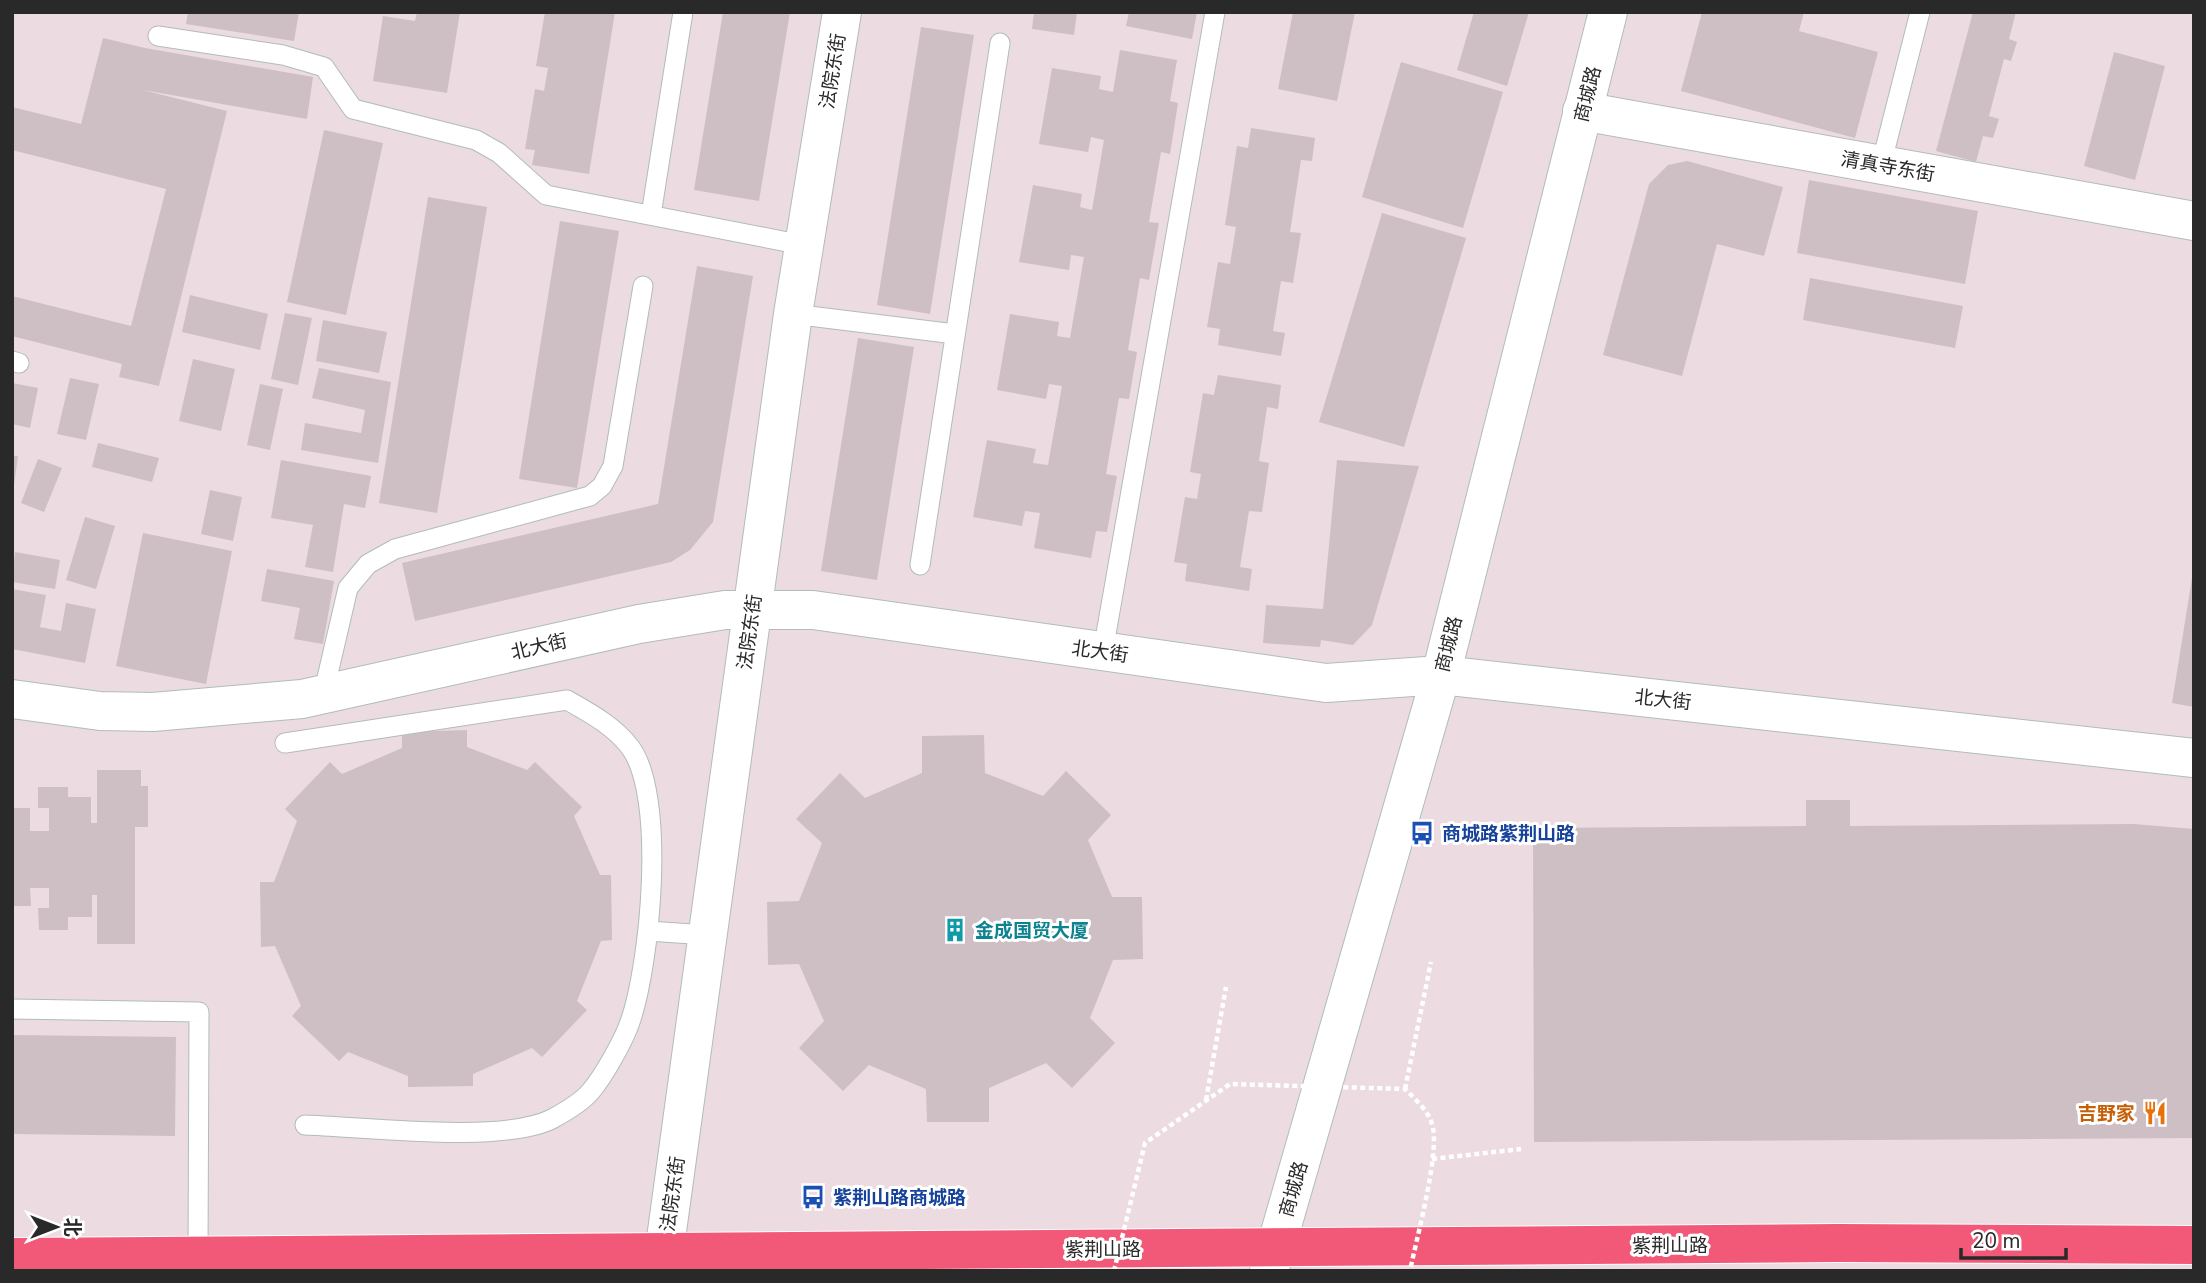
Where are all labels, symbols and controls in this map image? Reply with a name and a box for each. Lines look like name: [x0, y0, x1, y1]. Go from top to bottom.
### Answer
street label: 法院东街: [814, 32, 852, 111]
street label: 商城路: [1568, 63, 1607, 125]
street label: 清真寺东街: [1839, 146, 1937, 188]
street label: 法院东街: [732, 593, 768, 672]
street label: 商城路: [1429, 613, 1468, 675]
street label: 北大街: [509, 628, 570, 666]
street label: 北大街: [1070, 635, 1130, 669]
street label: 北大街: [1633, 684, 1693, 716]
bus stop icon: 商城路紫荆山路: [1408, 819, 1436, 847]
place label: 商城路紫荆山路: [1442, 821, 1575, 847]
building icon: 金成国贸大厦: [941, 916, 969, 944]
place label: 金成国贸大厦: [975, 918, 1089, 944]
restaurant icon: 吉野家: [2141, 1099, 2169, 1127]
place label: 吉野家: [2078, 1101, 2135, 1127]
street label: 法院东街: [655, 1155, 691, 1234]
street label: 商城路: [1274, 1158, 1314, 1220]
bus stop icon: 紫荆山路商城路: [799, 1183, 827, 1211]
place label: 紫荆山路商城路: [833, 1185, 966, 1211]
north arrow: [21, 1192, 91, 1262]
scale bar: [1961, 1216, 2066, 1260]
text: 北: [59, 1217, 85, 1237]
text: 20 m: [1972, 1227, 2021, 1255]
street label: 紫荆山路: [1632, 1233, 1708, 1259]
street label: 紫荆山路: [1065, 1237, 1141, 1263]

